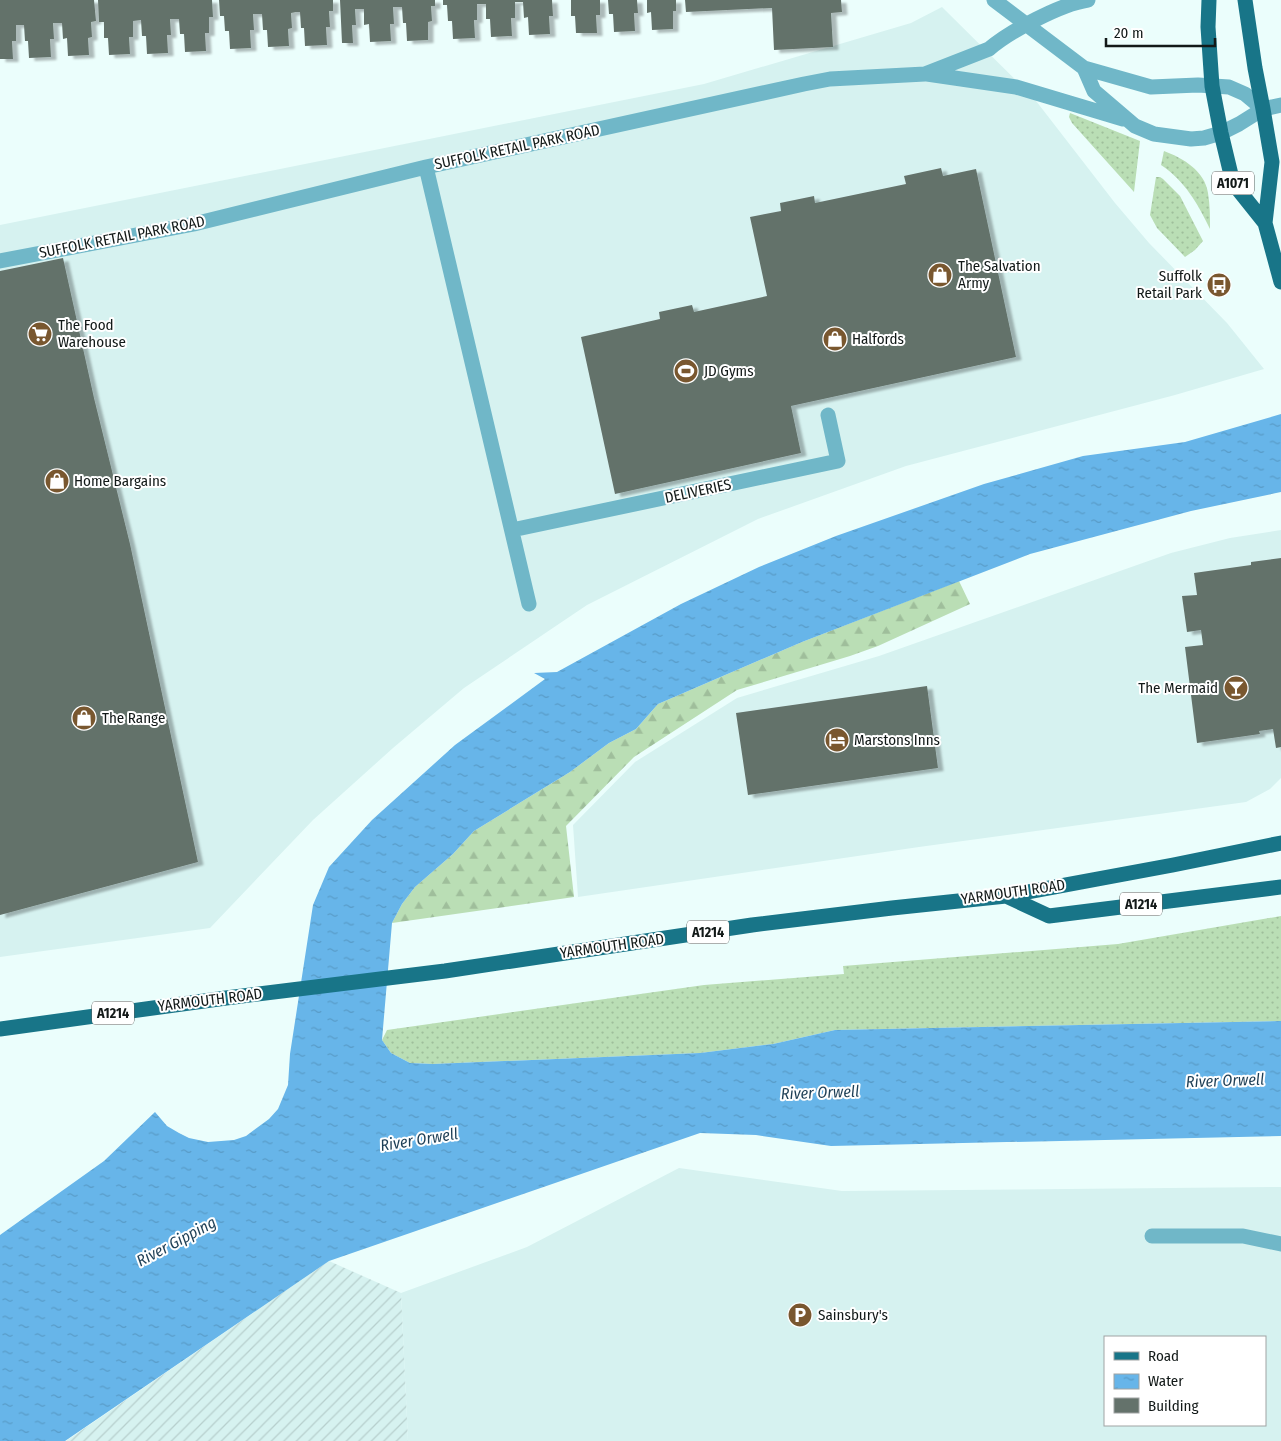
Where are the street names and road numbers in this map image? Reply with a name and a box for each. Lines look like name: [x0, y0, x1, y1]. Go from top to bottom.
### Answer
street label: SUFFOLK RETAIL PARK ROAD: [433, 121, 601, 173]
road number: A1071: [1212, 172, 1254, 194]
street label: SUFFOLK RETAIL PARK ROAD: [38, 212, 206, 262]
street label: DELIVERIES: [663, 475, 733, 507]
street label: YARMOUTH ROAD: [960, 876, 1066, 908]
road number: A1214: [1120, 892, 1162, 916]
road number: A1214: [687, 920, 729, 944]
street label: YARMOUTH ROAD: [559, 930, 665, 962]
street label: YARMOUTH ROAD: [157, 985, 263, 1015]
road number: A1214: [92, 1001, 134, 1024]

